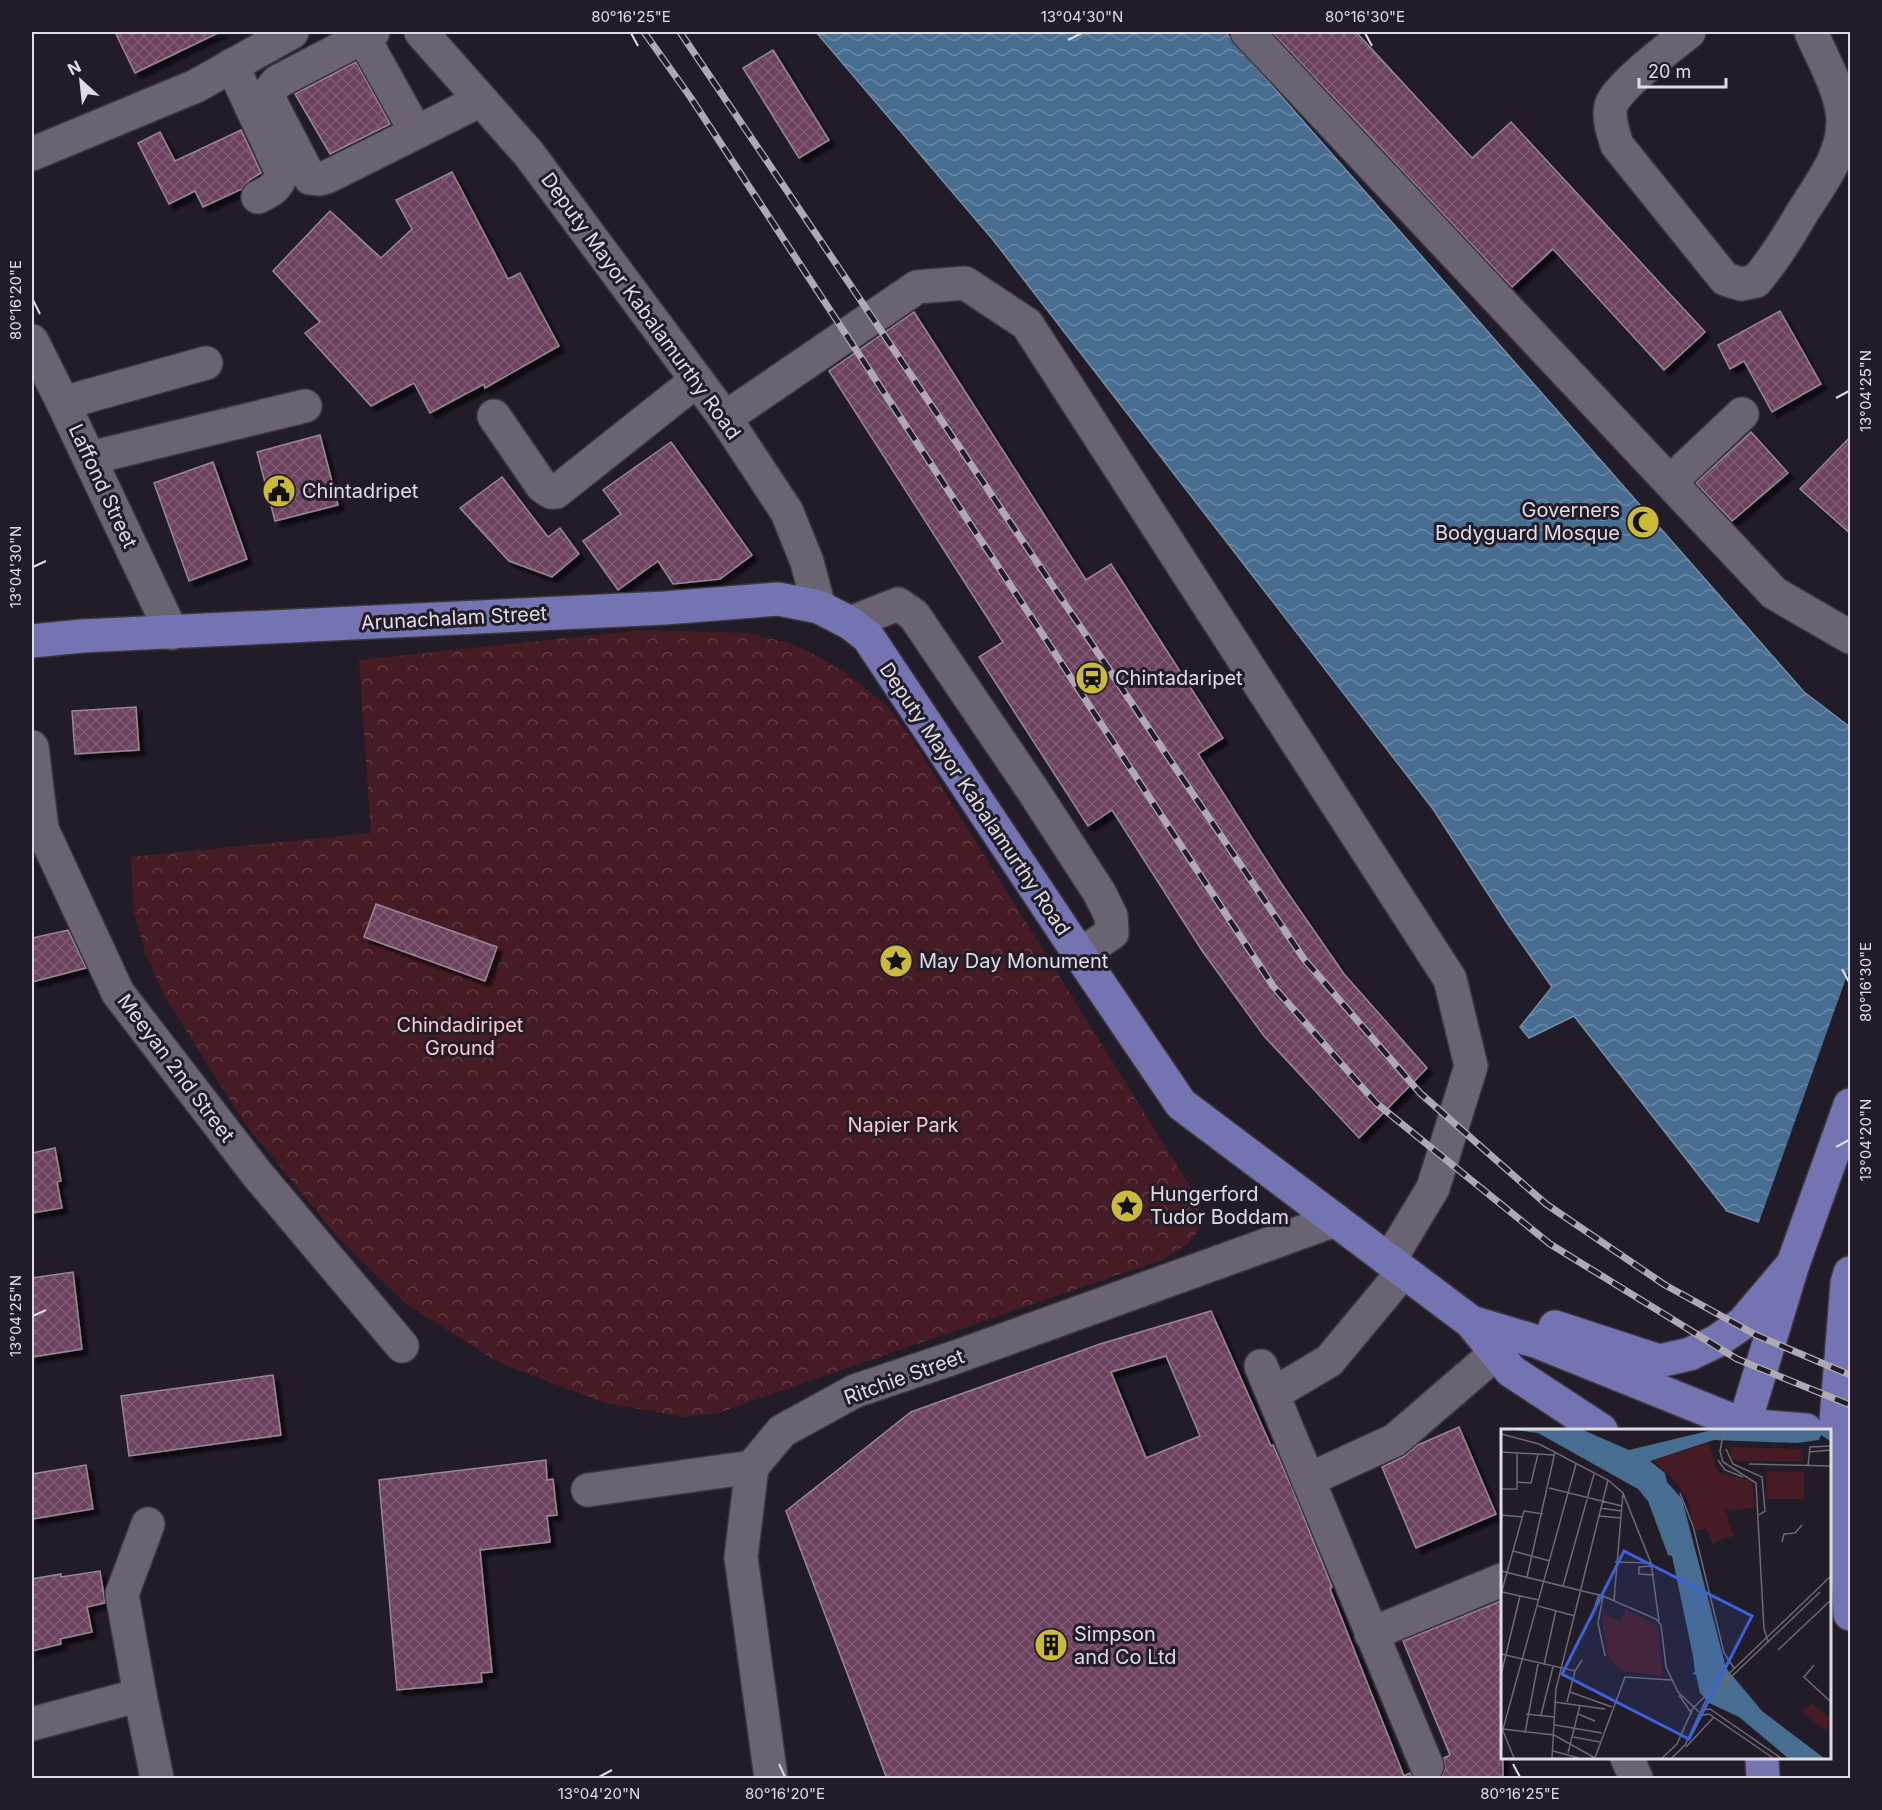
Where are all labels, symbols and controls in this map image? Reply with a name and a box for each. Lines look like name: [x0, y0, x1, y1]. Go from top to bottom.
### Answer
text: 80°16'25"E: [591, 7, 671, 26]
text: 13°04'30"N: [1041, 7, 1123, 26]
text: 80°16'30"E: [1325, 7, 1405, 26]
north arrow: [51, 51, 111, 111]
scale bar: [1639, 51, 1726, 89]
text: N: [64, 56, 84, 79]
text: 20 m: [1648, 61, 1691, 82]
street label: Deputy Mayor Kabalamurthy Road: [536, 168, 746, 444]
text: 80°16'20"E: [6, 260, 25, 340]
text: 13°04'25"N: [1856, 350, 1875, 432]
street label: Laffond Street: [64, 420, 142, 552]
public building icon: Chintadripet: [261, 473, 297, 509]
place label: Chintadripet: [302, 479, 419, 503]
place label: Governers Bodyguard Mosque: [1435, 498, 1620, 545]
mosque icon: Governers Bodyguard Mosque: [1625, 504, 1661, 540]
text: 13°04'30"N: [6, 526, 25, 608]
street label: Arunachalam Street: [360, 601, 548, 635]
street label: Deputy Mayor Kabalamurthy Road: [875, 658, 1075, 940]
station icon: Chintadaripet: [1074, 660, 1110, 696]
place label: Chintadaripet: [1115, 666, 1243, 690]
text: 80°16'30"E: [1856, 942, 1875, 1022]
place icon: May Day Monument: [878, 943, 914, 979]
place label: May Day Monument: [919, 949, 1109, 973]
street label: Meeyan 2nd Street: [113, 989, 240, 1147]
park label: Chindadiripet Ground: [397, 1013, 524, 1060]
text: 13°04'20"N: [1856, 1099, 1875, 1181]
park label: Napier Park: [847, 1113, 959, 1137]
place label: Hungerford Tudor Boddam: [1150, 1182, 1289, 1229]
place icon: Hungerford Tudor Boddam: [1109, 1188, 1145, 1224]
text: 13°04'25"N: [6, 1275, 25, 1357]
street label: Ritchie Street: [841, 1344, 968, 1410]
inset map: [1501, 1429, 1831, 1759]
place label: Simpson and Co Ltd: [1074, 1622, 1177, 1669]
building icon: Simpson and Co Ltd: [1033, 1627, 1069, 1663]
text: 13°04'20"N: [558, 1784, 640, 1803]
text: 80°16'20"E: [745, 1784, 825, 1803]
text: 80°16'25"E: [1480, 1784, 1560, 1803]

